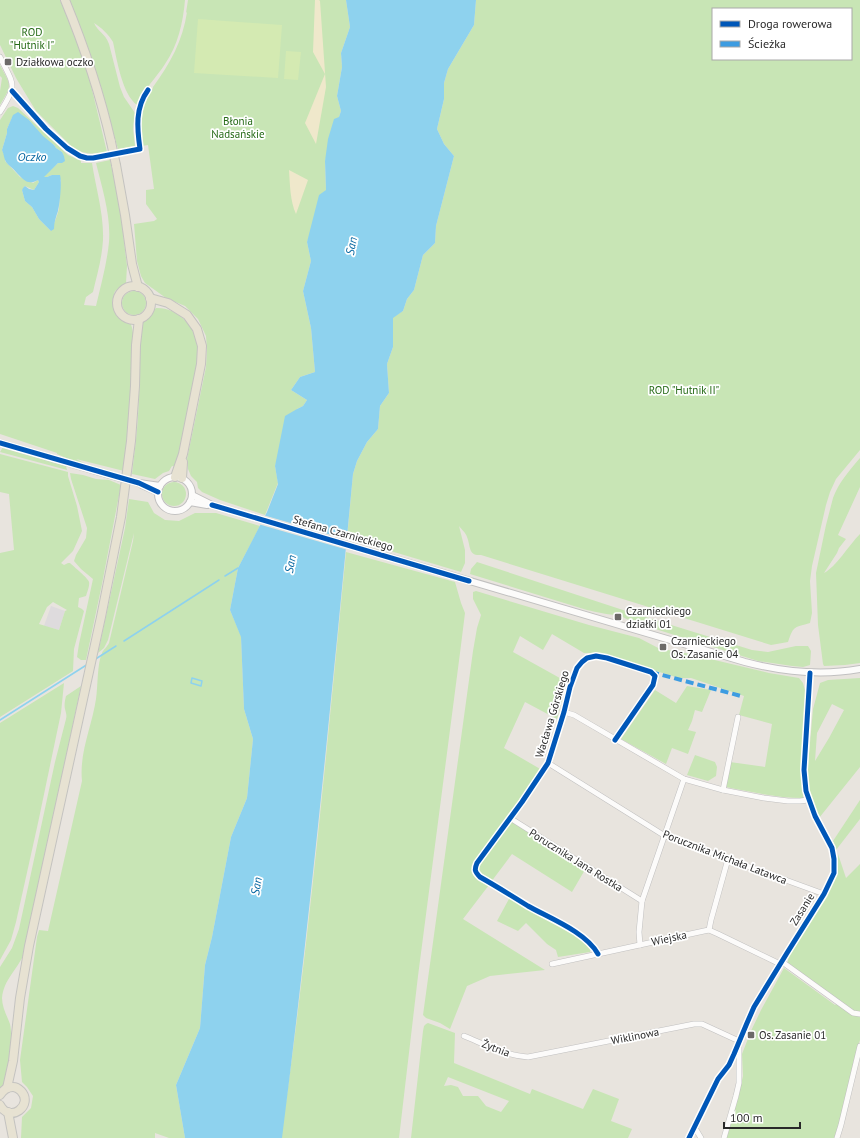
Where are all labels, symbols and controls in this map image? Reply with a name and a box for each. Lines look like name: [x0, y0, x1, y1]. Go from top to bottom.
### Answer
legend: [712, 8, 852, 60]
text: Droga rowerowa: [748, 16, 832, 31]
park label: ROD "Hutnik I": [10, 25, 55, 52]
text: Ścieżka: [748, 36, 786, 51]
place label: Działkowa oczko: [16, 55, 94, 69]
marker: Działkowa oczko: [3, 57, 13, 67]
park label: Błonia Nadsańskie: [211, 114, 265, 141]
water label: Oczko: [17, 149, 47, 164]
water label: San: [342, 236, 360, 256]
park label: ROD "Hutnik II": [649, 383, 720, 397]
street label: Stefana Czarnieckiego: [291, 512, 395, 554]
water label: San: [281, 554, 299, 574]
place label: Czarnieckiego działki 01: [626, 604, 691, 631]
marker: Czarnieckiego działki 01: [613, 612, 623, 622]
place label: Czarnieckiego Os. Zasanie 04: [671, 634, 738, 661]
marker: Czarnieckiego Os. Zasanie 04: [658, 642, 668, 652]
street label: Wacława Górskiego: [532, 668, 572, 759]
street label: Porucznika Jana Rostka: [527, 826, 625, 894]
street label: Porucznika Michała Latawca: [661, 827, 789, 887]
water label: San: [247, 876, 265, 896]
street label: Zasanie: [787, 890, 818, 928]
street label: Wiejska: [650, 927, 688, 949]
street label: Wiklinowa: [610, 1024, 660, 1048]
place label: Os. Zasanie 01: [759, 1028, 826, 1042]
marker: Os. Zasanie 01: [746, 1030, 756, 1040]
street label: Żytnia: [480, 1036, 512, 1060]
scale bar: [724, 1104, 800, 1130]
text: 100 m: [730, 1110, 763, 1125]

